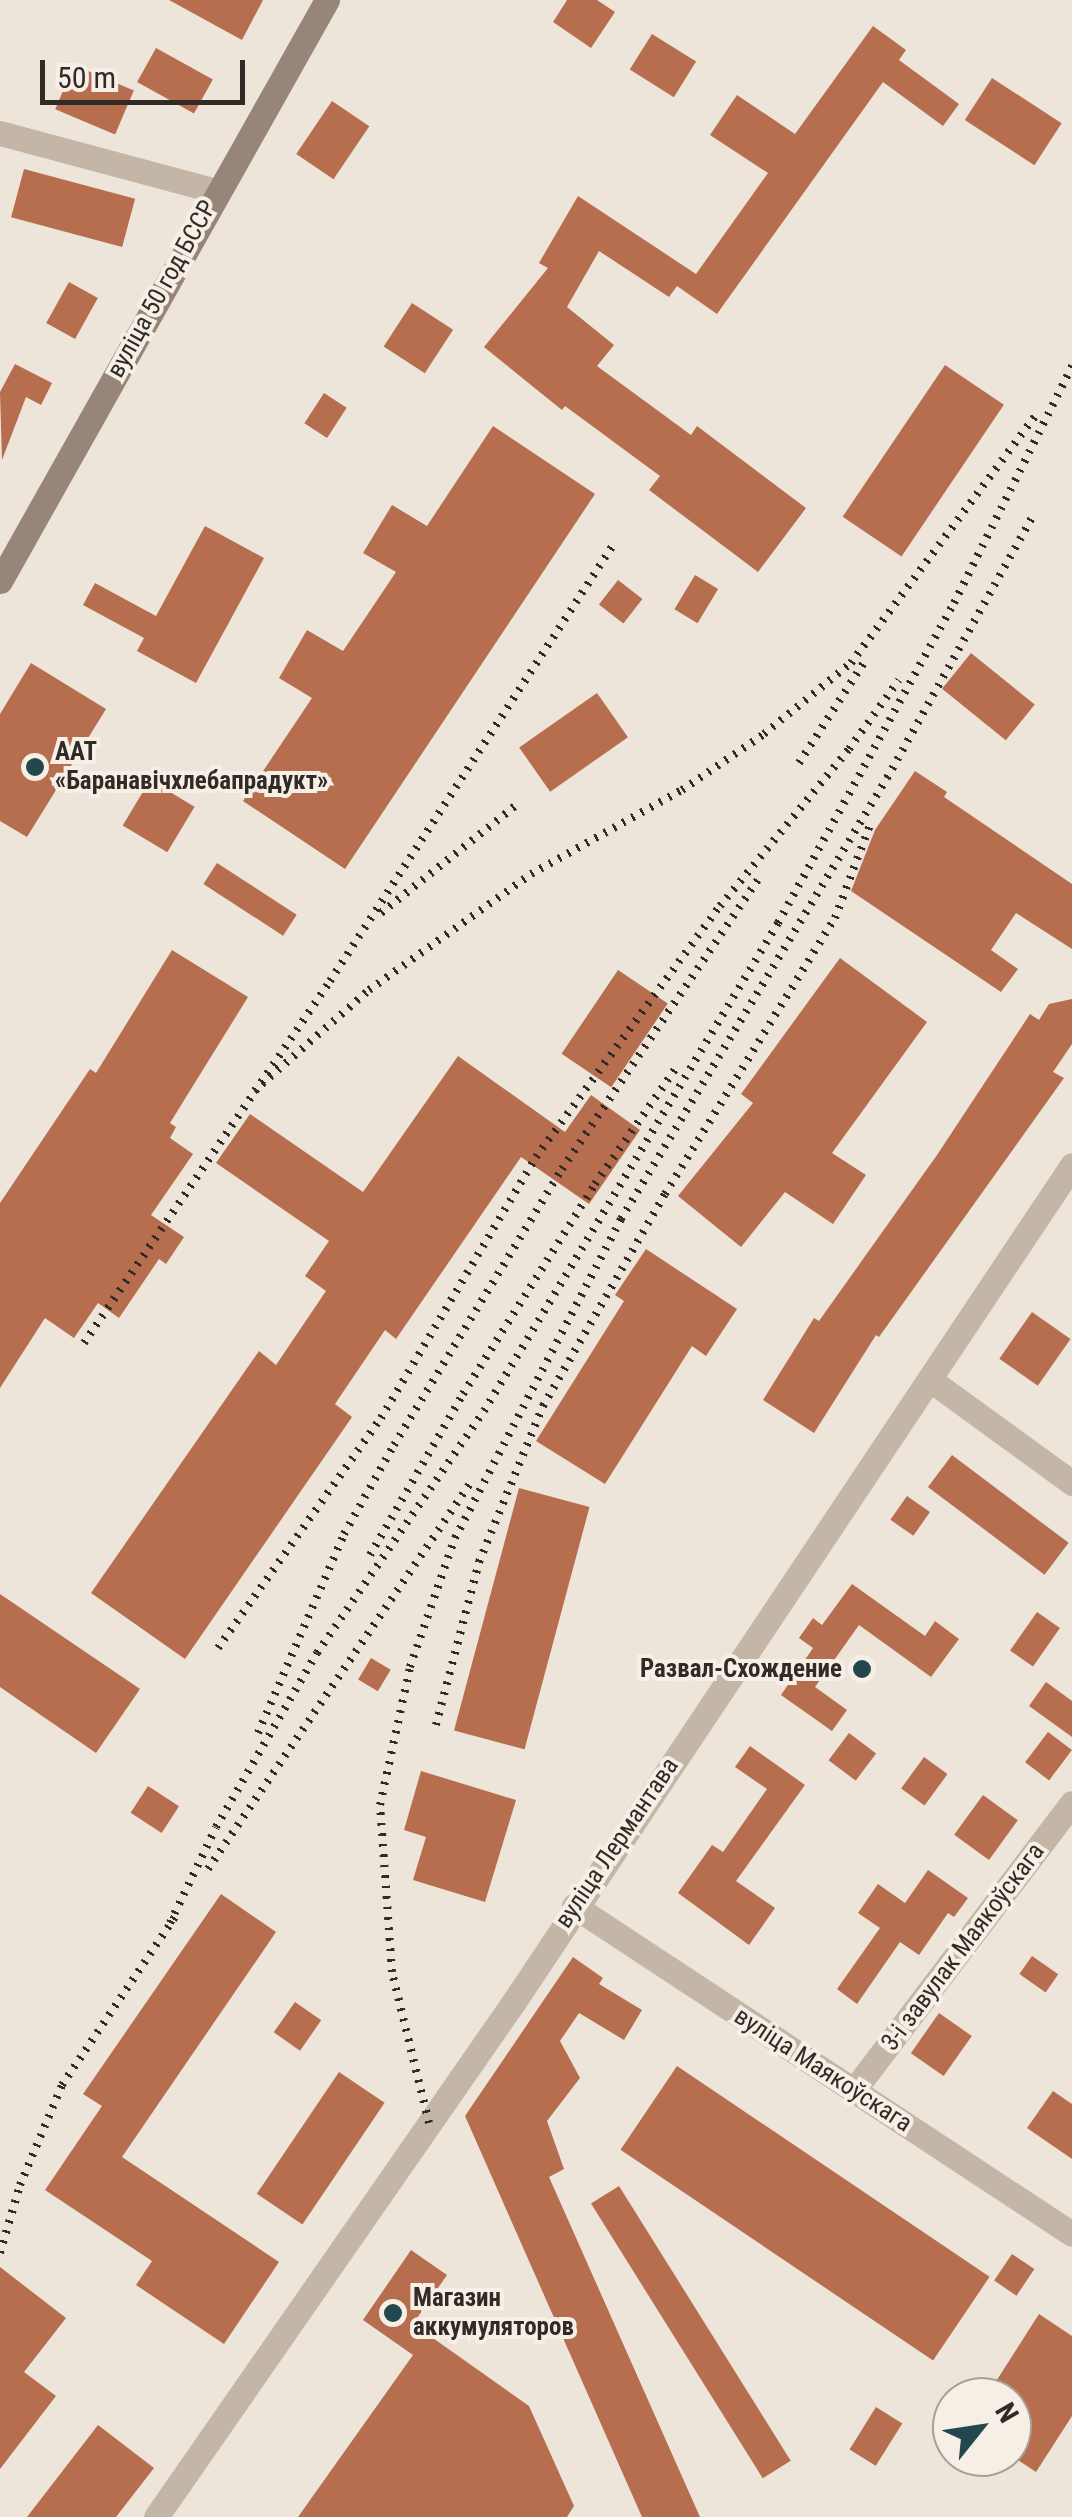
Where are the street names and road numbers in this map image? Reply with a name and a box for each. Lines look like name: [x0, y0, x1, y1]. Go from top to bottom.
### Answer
street label: вуліца 50 год БССР: [101, 195, 223, 383]
street label: вуліца Лермантава: [549, 1752, 685, 1934]
street label: 3-і завулак Маякоўскага: [875, 1837, 1051, 2057]
street label: вуліца Маякоўскага: [729, 2001, 917, 2139]

